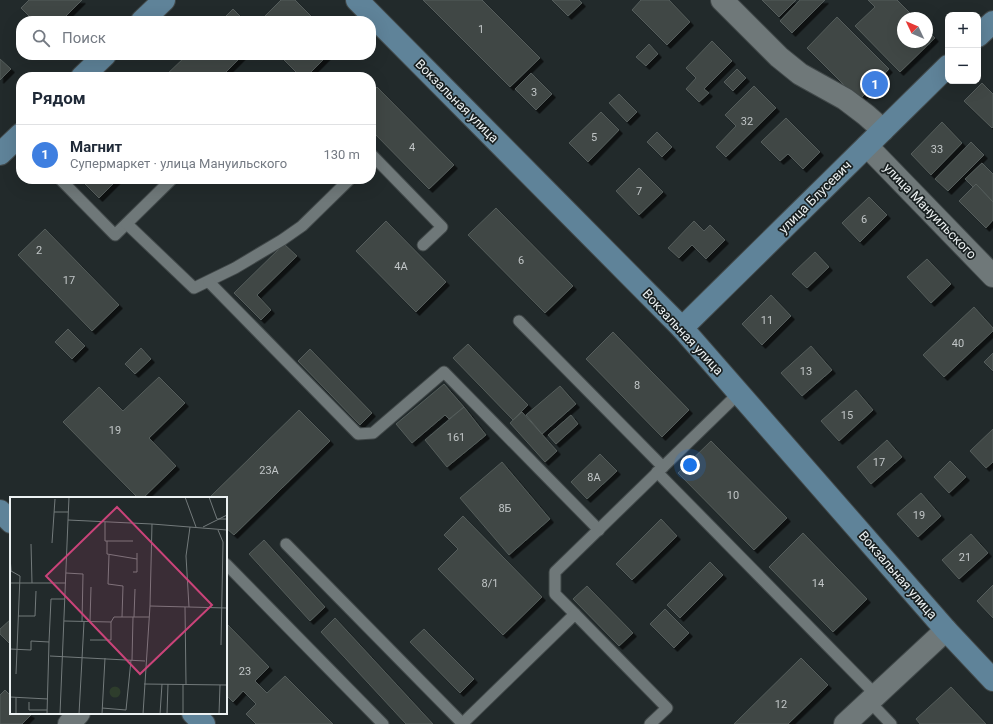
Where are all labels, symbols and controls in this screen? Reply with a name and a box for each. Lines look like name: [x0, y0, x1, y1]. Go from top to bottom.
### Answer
north arrow: [897, 12, 933, 48]
map controls: [945, 12, 981, 84]
button: +: [945, 12, 981, 48]
search box: [16, 16, 376, 60]
house number: 1: [478, 23, 484, 36]
icon: search: [30, 27, 52, 49]
text: Поиск: [62, 29, 106, 47]
button: −: [945, 48, 981, 84]
street label: Вокзальная улица: [412, 56, 502, 146]
pin: 1: [862, 69, 888, 99]
house number: 3: [531, 86, 537, 99]
text: Рядом: [32, 88, 86, 108]
house number: 32: [741, 115, 753, 128]
house number: 5: [591, 131, 597, 144]
text: Магнит: [70, 138, 122, 156]
house number: 4: [409, 141, 415, 154]
house number: 33: [931, 143, 943, 156]
text: 1: [41, 147, 49, 162]
text: 130 m: [323, 147, 360, 162]
text: Супермаркет · улица Мануильского: [70, 156, 287, 171]
street label: улица Блусевич: [776, 158, 854, 236]
street label: улица Мануильского: [881, 160, 979, 262]
house number: 7: [636, 185, 642, 198]
house number: 6: [861, 213, 867, 226]
house number: 2: [36, 244, 42, 257]
house number: 6: [518, 254, 524, 267]
house number: 4А: [394, 260, 409, 273]
house number: 17: [63, 274, 75, 287]
street label: Вокзальная улица: [640, 286, 726, 378]
house number: 11: [761, 314, 773, 327]
house number: 40: [952, 337, 964, 350]
house number: 13: [800, 365, 812, 378]
house number: 8: [634, 379, 640, 392]
house number: 15: [841, 409, 853, 422]
house number: 19: [109, 424, 121, 437]
house number: 161: [447, 431, 465, 444]
your location: [680, 455, 700, 475]
house number: 17: [873, 456, 885, 469]
house number: 23А: [259, 464, 280, 477]
house number: 8А: [587, 471, 602, 484]
house number: 10: [727, 489, 739, 502]
inset map: [10, 497, 227, 714]
house number: 8Б: [498, 502, 512, 515]
house number: 19: [913, 509, 925, 522]
street label: Вокзальная улица: [856, 528, 940, 622]
house number: 21: [959, 551, 971, 564]
house number: 8/1: [482, 577, 498, 590]
house number: 14: [812, 577, 824, 590]
house number: 23: [239, 665, 251, 678]
house number: 12: [775, 698, 787, 711]

